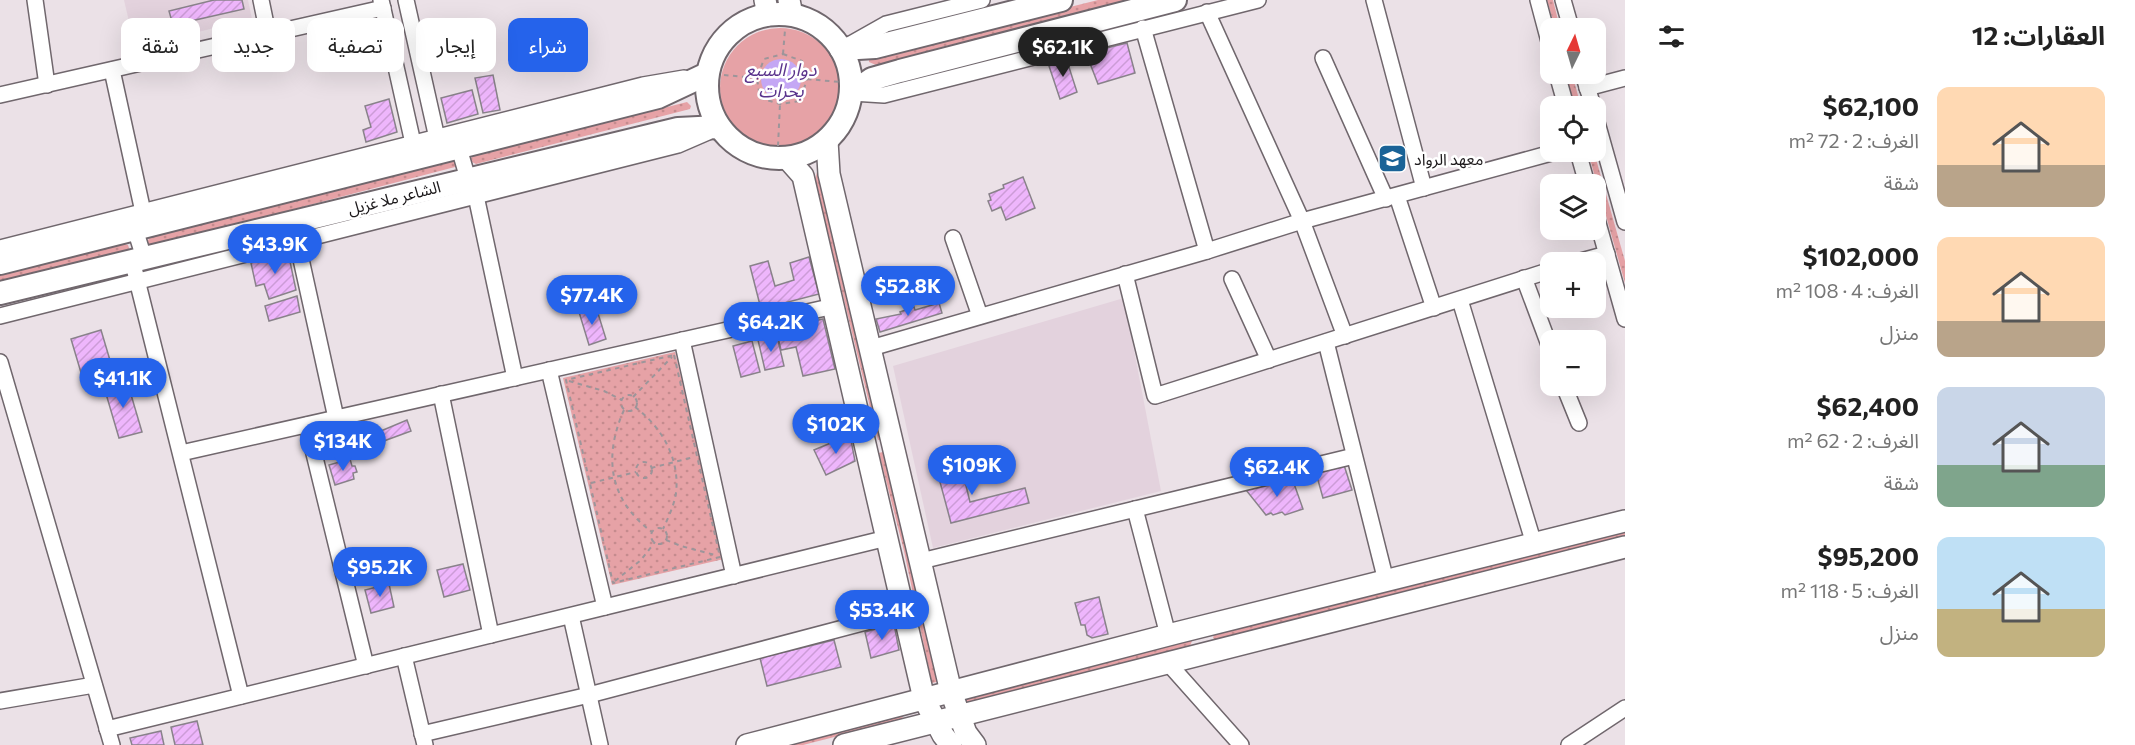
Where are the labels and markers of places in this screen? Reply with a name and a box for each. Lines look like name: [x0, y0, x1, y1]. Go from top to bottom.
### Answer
pin: $62.1K: [1014, 27, 1112, 78]
school or university icon: معهد الرواد: [1377, 142, 1409, 174]
place label: معهد الرواد: [1414, 149, 1483, 169]
pin: $43.9K: [226, 224, 324, 275]
pin: $52.8K: [859, 266, 957, 317]
pin: $77.4K: [543, 275, 641, 326]
pin: $64.2K: [722, 302, 820, 353]
pin: $41.1K: [74, 358, 172, 409]
pin: $102K: [794, 404, 878, 455]
pin: $134K: [301, 421, 385, 472]
pin: $109K: [930, 445, 1014, 496]
pin: $62.4K: [1228, 447, 1326, 498]
pin: $95.2K: [331, 547, 429, 598]
pin: $53.4K: [833, 590, 931, 641]

